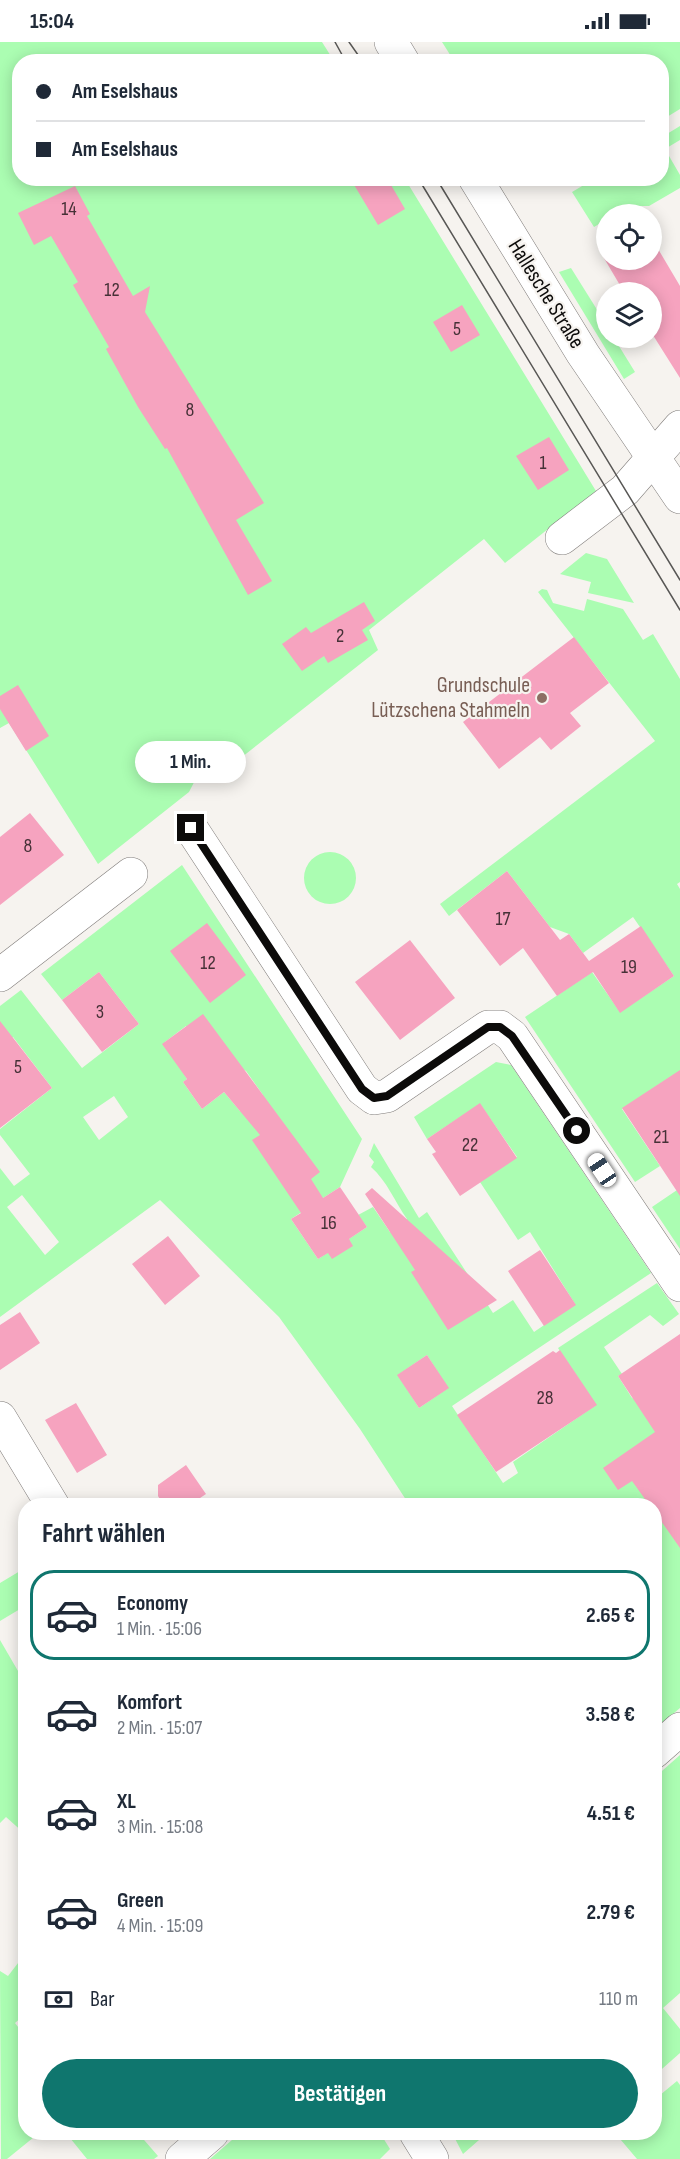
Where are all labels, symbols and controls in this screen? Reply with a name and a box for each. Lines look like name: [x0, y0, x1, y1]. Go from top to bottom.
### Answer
text: 15:04: [30, 8, 74, 35]
text: Am Eselshaus: [72, 78, 178, 105]
text: Am Eselshaus: [72, 136, 178, 163]
house number: 14: [61, 197, 77, 221]
map controls: [596, 204, 662, 348]
button: locate: [596, 204, 662, 270]
street label: Hallesche Straße: [502, 234, 590, 354]
house number: 12: [104, 278, 120, 302]
button: layers: [596, 282, 662, 348]
house number: 5: [453, 317, 461, 341]
house number: 8: [186, 398, 194, 422]
house number: 1: [540, 451, 547, 475]
house number: 2: [336, 624, 344, 648]
place label: Grundschule Lützschena Stahmeln: [371, 672, 530, 724]
marker: Grundschule Lützschena Stahmeln: [535, 691, 549, 705]
callout: 1 Min.: [136, 741, 246, 783]
text: 1 Min.: [170, 750, 211, 774]
route end: [177, 814, 204, 841]
house number: 8: [24, 834, 32, 858]
house number: 17: [496, 907, 510, 931]
house number: 12: [200, 951, 216, 975]
house number: 19: [621, 955, 637, 979]
house number: 3: [96, 1000, 104, 1024]
house number: 5: [14, 1055, 22, 1079]
route start: [563, 1117, 590, 1144]
house number: 21: [653, 1125, 669, 1149]
house number: 22: [462, 1133, 478, 1157]
car: [584, 1150, 620, 1190]
house number: 16: [321, 1211, 337, 1235]
house number: 28: [537, 1386, 554, 1410]
text: Fahrt wählen: [42, 1518, 165, 1550]
icon: car: [45, 1588, 99, 1642]
text: Economy: [117, 1590, 188, 1617]
text: 2.65 €: [586, 1602, 635, 1629]
text: 1 Min. · 15:06: [117, 1617, 202, 1641]
icon: car: [45, 1687, 99, 1741]
text: Komfort: [117, 1689, 182, 1716]
text: 3.58 €: [585, 1701, 635, 1728]
text: 2 Min. · 15:07: [117, 1716, 202, 1740]
icon: car: [45, 1786, 99, 1840]
text: XL: [117, 1788, 136, 1815]
text: 4.51 €: [587, 1800, 635, 1827]
text: 3 Min. · 15:08: [117, 1815, 203, 1839]
icon: car: [45, 1885, 99, 1939]
text: Green: [117, 1887, 164, 1914]
text: 2.79 €: [586, 1899, 635, 1926]
text: 4 Min. · 15:09: [117, 1914, 203, 1938]
icon: cash: [42, 1983, 75, 2016]
text: Bar: [90, 1986, 115, 2013]
text: 110 m: [599, 1987, 638, 2011]
button: Bestätigen: [42, 2059, 638, 2128]

